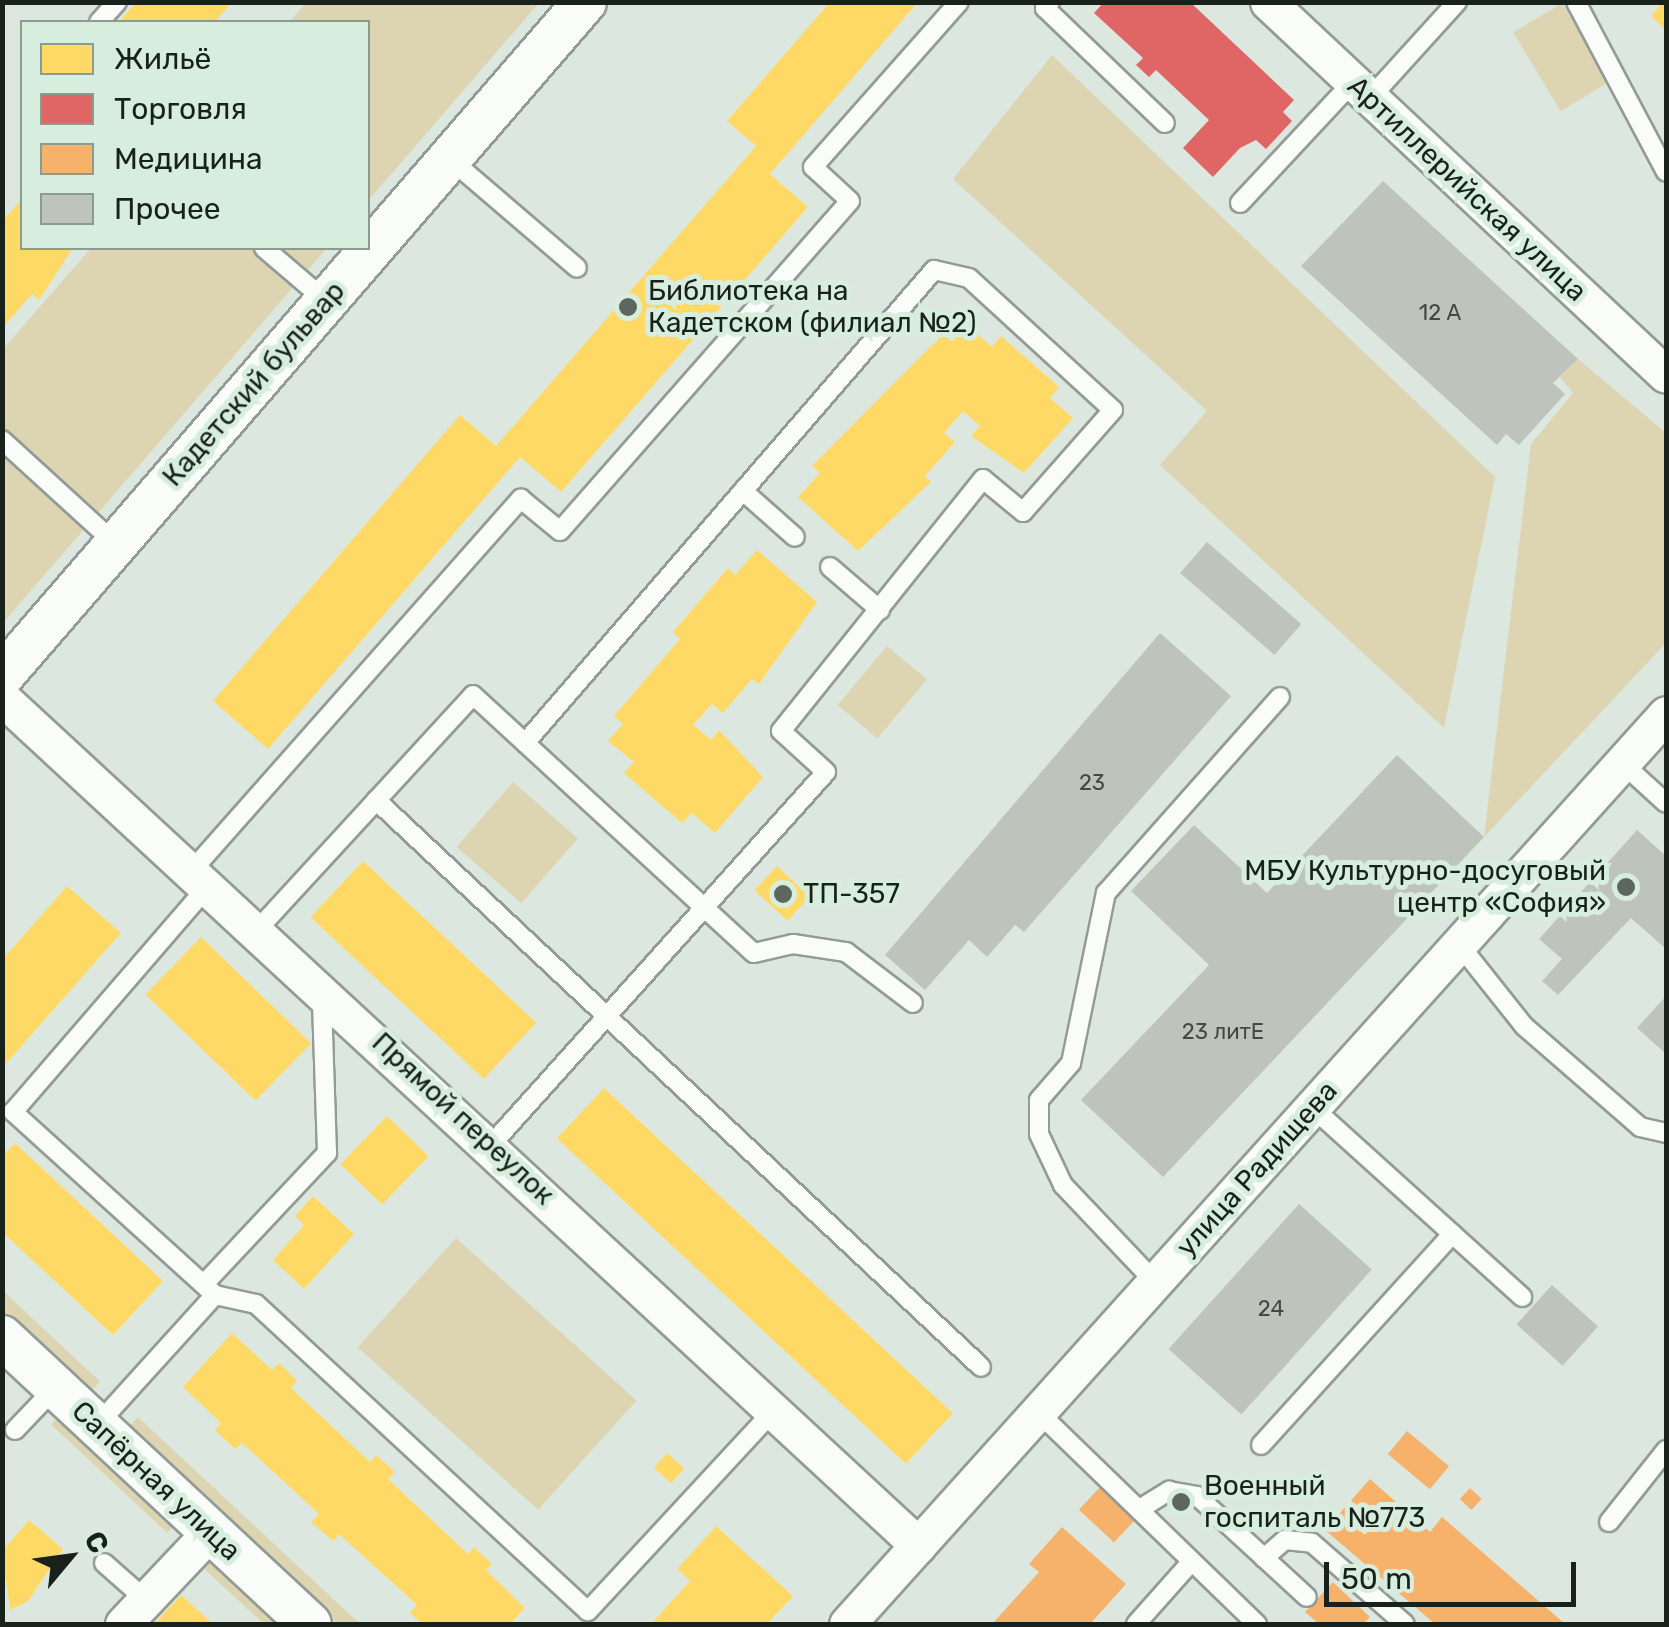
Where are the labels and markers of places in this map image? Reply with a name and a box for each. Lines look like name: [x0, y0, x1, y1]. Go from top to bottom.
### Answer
place label: Библиотека на Кадетском (филиал №2): [648, 274, 977, 340]
marker: Библиотека на Кадетском (филиал №2): [617, 296, 639, 318]
place label: МБУ Культурно-досуговый центр «София»: [1244, 854, 1606, 920]
marker: МБУ Культурно-досуговый центр «София»: [1615, 876, 1637, 898]
place label: ТП-357: [803, 877, 900, 911]
marker: ТП-357: [772, 883, 794, 905]
place label: Военный госпиталь №773: [1204, 1469, 1425, 1535]
marker: Военный госпиталь №773: [1168, 1489, 1194, 1515]

